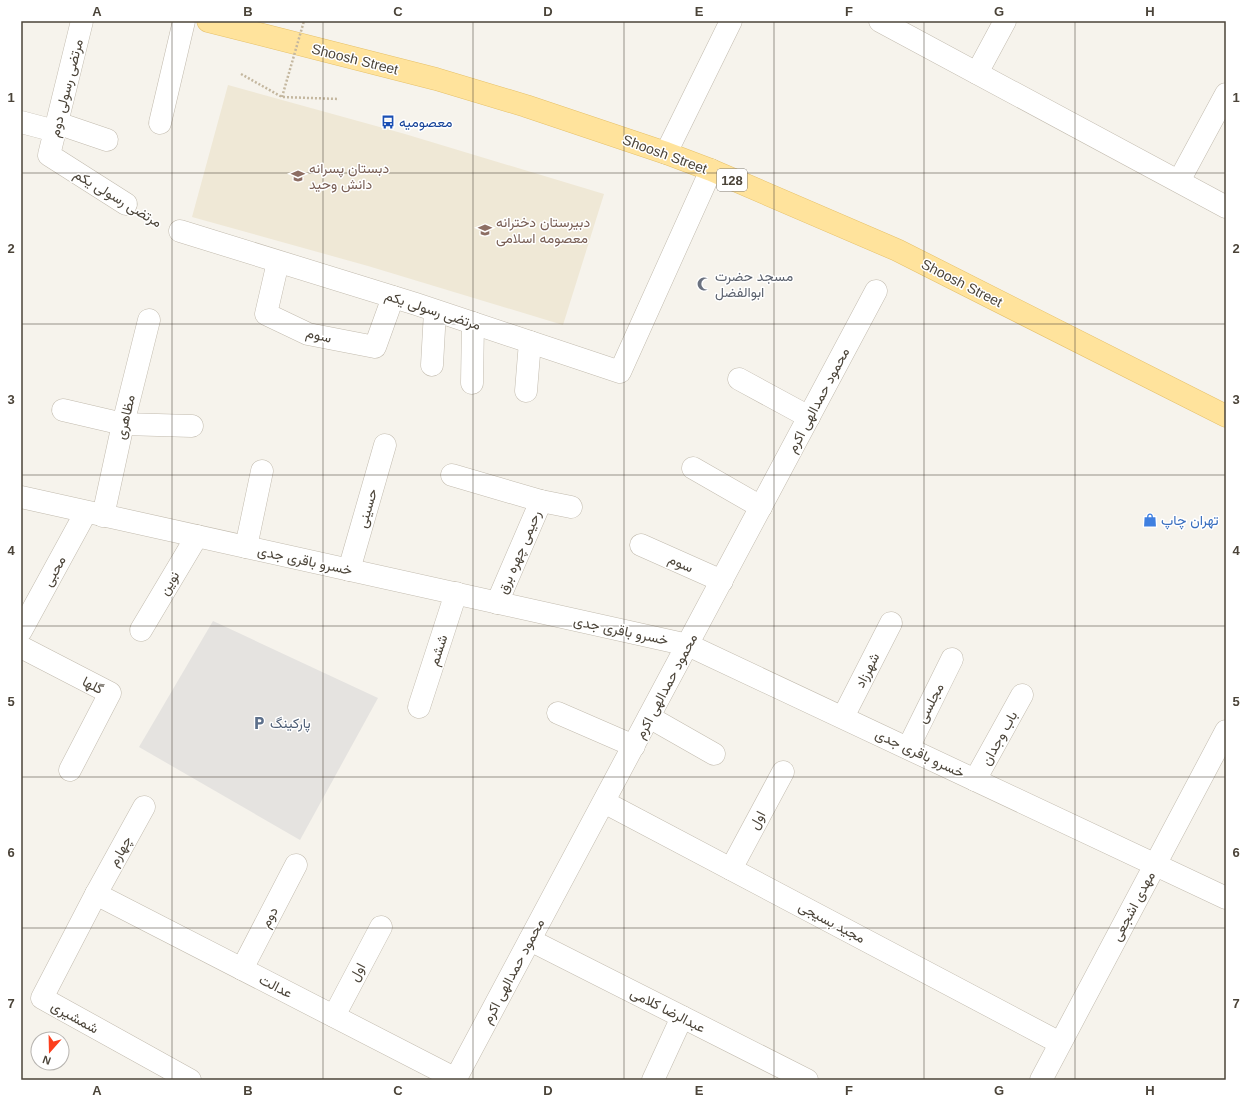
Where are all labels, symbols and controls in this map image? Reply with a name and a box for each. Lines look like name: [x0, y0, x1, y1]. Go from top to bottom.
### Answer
text: A: [92, 4, 102, 19]
text: B: [243, 4, 253, 19]
text: C: [393, 4, 403, 19]
text: D: [543, 4, 553, 19]
text: E: [695, 4, 704, 19]
text: F: [845, 4, 853, 19]
text: G: [994, 4, 1004, 19]
text: H: [1145, 4, 1155, 19]
street label: مرتضی رسولی دوم: [46, 37, 87, 139]
street label: Shoosh Street: [310, 41, 400, 78]
text: 1: [7, 90, 15, 105]
text: 1: [1232, 90, 1240, 105]
bus stop icon: معصومیه: [380, 114, 396, 130]
place label: معصومیه: [399, 114, 453, 131]
street label: Shoosh Street: [621, 131, 710, 177]
place label: دبستان پسرانه دانش وحید: [309, 160, 389, 193]
street label: مرتضی رسولی یکم: [71, 165, 165, 231]
school or university icon: دبستان پسرانه دانش وحید: [290, 168, 306, 184]
road number: 128: [717, 169, 747, 191]
place label: دبیرستان دخترانه معصومه اسلامی: [496, 214, 590, 247]
school or university icon: دبیرستان دخترانه معصومه اسلامی: [477, 222, 493, 238]
text: 2: [7, 241, 15, 256]
text: 2: [1232, 241, 1240, 256]
street label: Shoosh Street: [919, 256, 1005, 310]
place label: مسجد حضرت ابوالفضل: [715, 268, 793, 301]
mosque icon: مسجد حضرت ابوالفضل: [696, 276, 712, 292]
street label: مرتضی رسولی یکم: [383, 287, 483, 334]
street label: سوم: [304, 324, 333, 347]
street label: محمود حمدالهی اکرم: [784, 345, 853, 456]
text: 3: [7, 392, 15, 407]
text: 3: [1232, 392, 1240, 407]
street label: مظاهری: [112, 393, 139, 441]
street label: حسینی: [354, 487, 381, 530]
street label: رحیمی چهره برق: [494, 508, 546, 597]
shop icon: تهران چاپ: [1142, 512, 1158, 528]
place label: تهران چاپ: [1161, 512, 1219, 530]
street label: خسرو باقری جدی: [256, 542, 354, 579]
text: 4: [7, 543, 15, 558]
text: 4: [1232, 543, 1240, 558]
street label: سوم: [666, 550, 696, 576]
street label: محبی: [39, 553, 70, 589]
street label: نوین: [156, 568, 183, 598]
street label: خسرو باقری جدی: [572, 612, 670, 649]
street label: محمود حمدالهی اکرم: [632, 631, 701, 742]
street label: ششم: [425, 632, 451, 668]
street label: شهرزاد: [851, 650, 883, 691]
street label: گلها: [79, 673, 106, 698]
street label: مجلسی: [913, 680, 948, 726]
text: 5: [7, 694, 15, 709]
text: 5: [1232, 694, 1240, 709]
street label: باب وجدان: [978, 708, 1021, 768]
parking icon: پارکینگ: [251, 715, 267, 731]
place label: پارکینگ: [270, 715, 311, 733]
street label: خسرو باقری جدی: [872, 725, 967, 782]
street label: اول: [746, 808, 770, 833]
street label: چهارم: [105, 833, 137, 870]
text: 6: [7, 845, 15, 860]
text: 6: [1232, 845, 1240, 860]
street label: مهدی اشجعی: [1108, 868, 1159, 944]
street label: مجید بسیجی: [796, 898, 868, 947]
street label: دوم: [257, 904, 282, 931]
street label: محمود حمدالهی اکرم: [479, 916, 548, 1027]
street label: اول: [346, 960, 370, 985]
street label: عدالت: [257, 971, 295, 1001]
street label: عبدالرضا کلامی: [627, 984, 708, 1037]
text: 7: [7, 996, 15, 1011]
text: 7: [1232, 996, 1240, 1011]
street label: شمشیری: [48, 997, 102, 1037]
north arrow: [30, 1031, 70, 1071]
text: N: [41, 1053, 52, 1067]
text: A: [92, 1083, 102, 1098]
text: B: [243, 1083, 253, 1098]
text: C: [393, 1083, 403, 1098]
text: D: [543, 1083, 553, 1098]
text: E: [695, 1083, 704, 1098]
text: F: [845, 1083, 853, 1098]
text: G: [994, 1083, 1004, 1098]
text: H: [1145, 1083, 1155, 1098]

